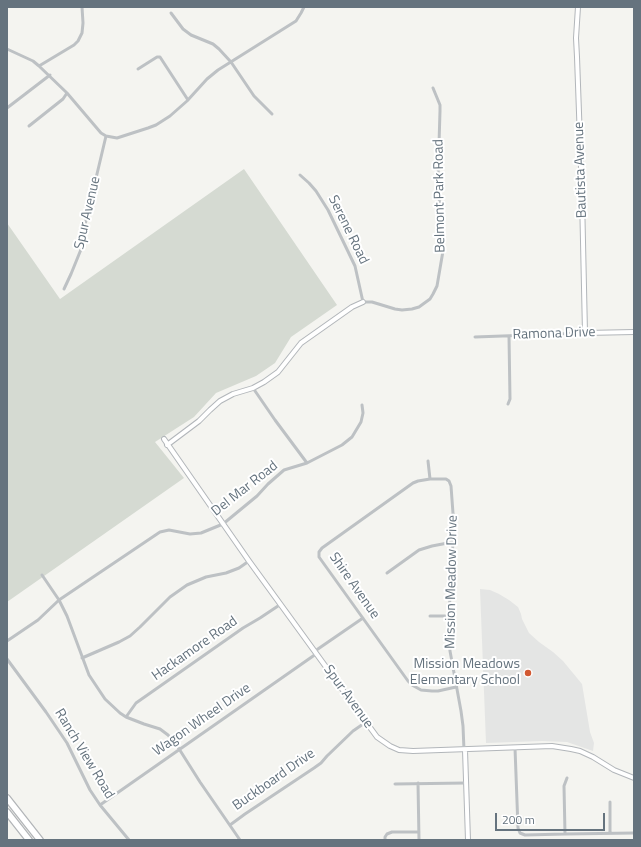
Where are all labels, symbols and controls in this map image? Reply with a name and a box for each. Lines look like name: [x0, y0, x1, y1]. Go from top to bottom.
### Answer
street label: Bautista Avenue: [571, 122, 591, 218]
street label: Belmont Park Road: [431, 139, 449, 253]
street label: Spur Avenue: [71, 175, 105, 251]
street label: Serene Road: [324, 193, 372, 267]
street label: Ramona Drive: [512, 324, 596, 344]
street label: Del Mar Road: [209, 458, 281, 520]
street label: Mission Meadow Drive: [442, 515, 462, 649]
street label: Shire Avenue: [325, 550, 383, 622]
street label: Hackamore Road: [149, 613, 241, 685]
place label: Mission Meadows Elementary School: [410, 657, 520, 690]
street label: Spur Avenue: [319, 662, 377, 732]
marker: Mission Meadows Elementary School: [523, 668, 533, 678]
street label: Wagon Wheel Drive: [150, 680, 254, 760]
street label: Ranch View Road: [50, 706, 118, 802]
street label: Buckboard Drive: [230, 745, 318, 815]
scale bar: [497, 805, 607, 831]
text: 200 m: [502, 810, 535, 829]

